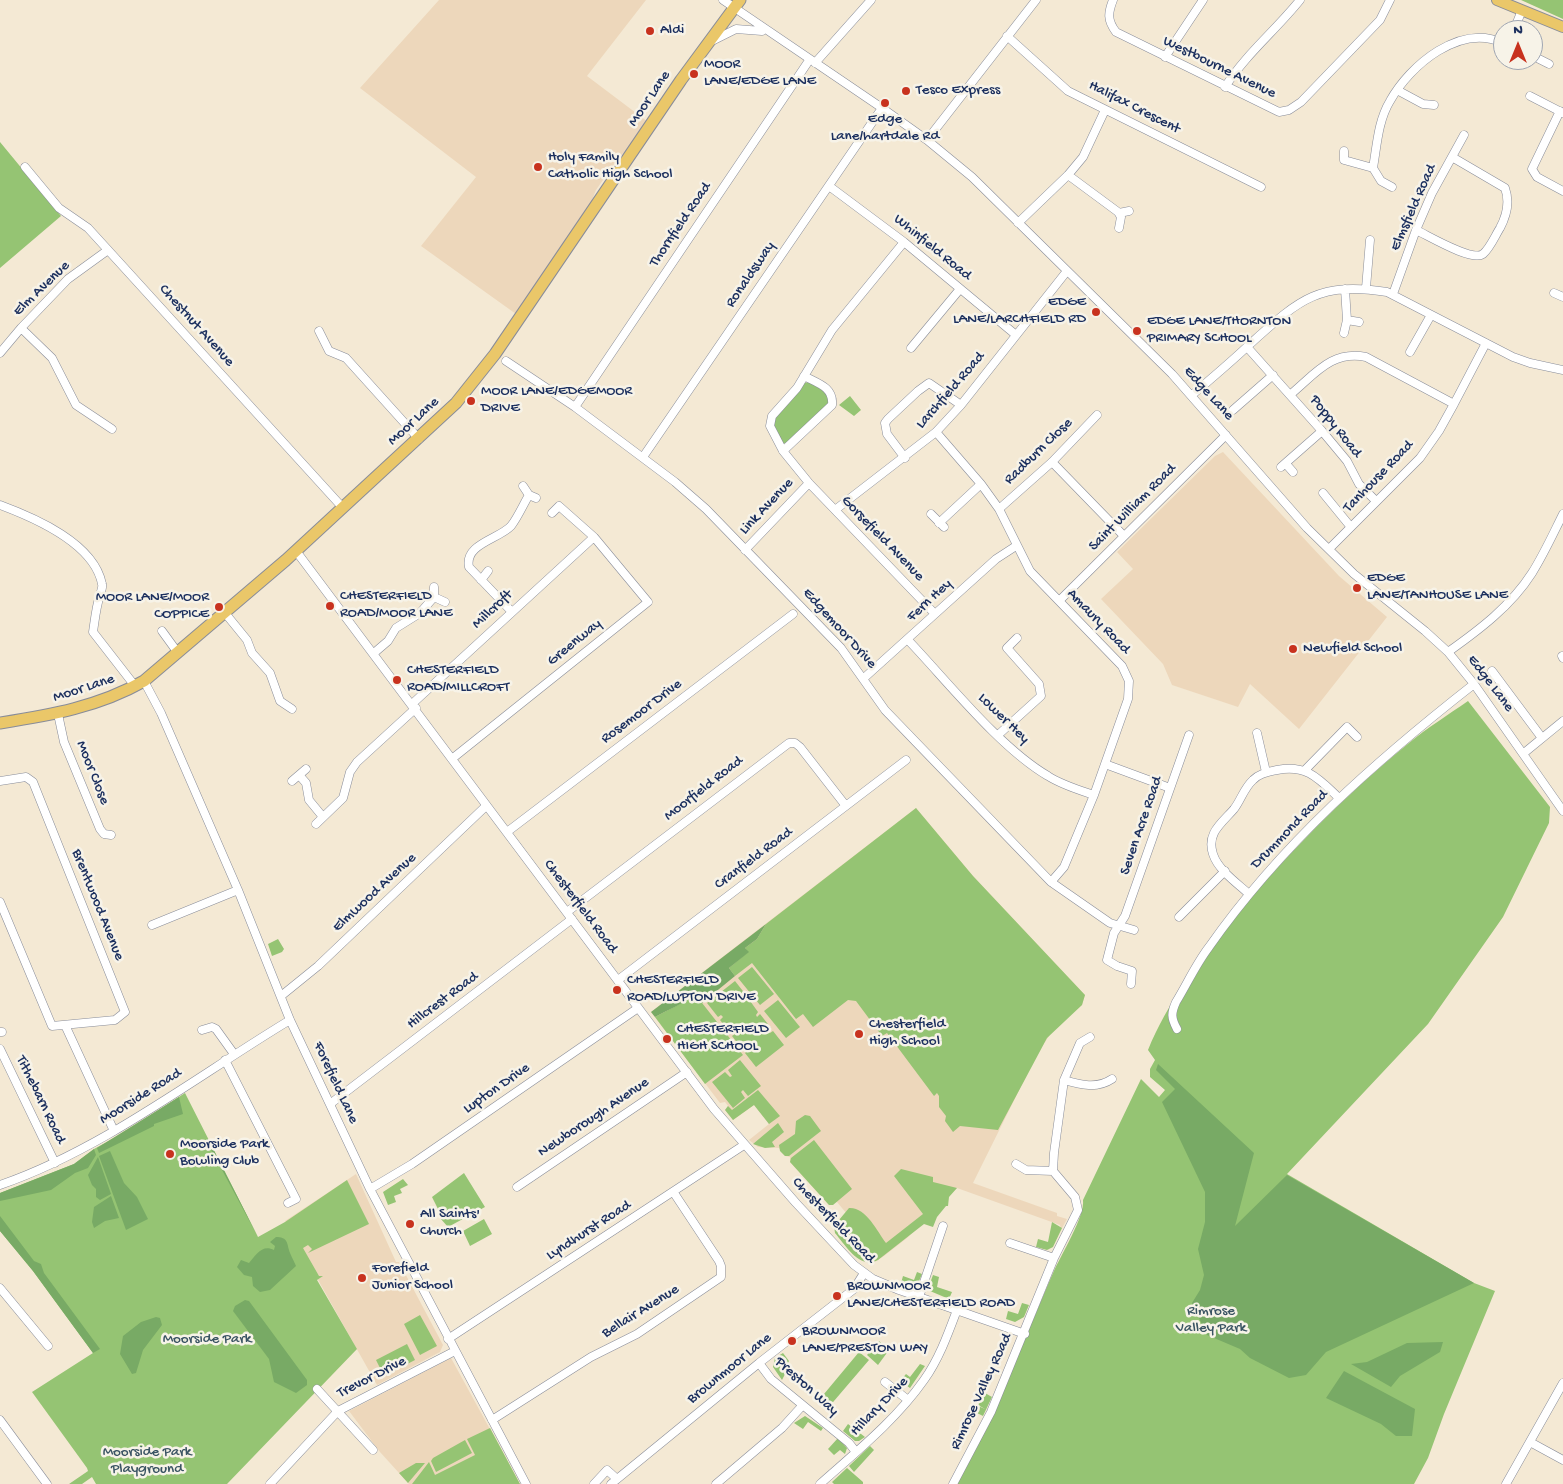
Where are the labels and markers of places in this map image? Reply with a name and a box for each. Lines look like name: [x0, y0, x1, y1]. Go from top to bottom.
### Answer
place label: Aldi: [660, 22, 684, 40]
marker: Aldi: [644, 25, 656, 37]
place label: MOOR LANE/EDGE LANE: [704, 56, 816, 91]
marker: MOOR LANE/EDGE LANE: [688, 68, 700, 80]
place label: Tesco Express: [916, 82, 1000, 100]
marker: Tesco Express: [900, 85, 912, 97]
marker: Edge Lane/hartdale Rd: [879, 97, 891, 109]
place label: Edge Lane/hartdale Rd: [831, 111, 939, 146]
place label: Holy Family Catholic High School: [548, 149, 673, 184]
marker: Holy Family Catholic High School: [532, 161, 544, 173]
place label: EDGE LANE/LARCHFIELD RD: [953, 294, 1086, 329]
marker: EDGE LANE/LARCHFIELD RD: [1090, 306, 1102, 318]
place label: EDGE LANE/THORNTON PRIMARY SCHOOL: [1147, 313, 1291, 348]
marker: EDGE LANE/THORNTON PRIMARY SCHOOL: [1131, 325, 1143, 337]
place label: MOOR LANE/EDGEMOOR DRIVE: [481, 383, 632, 418]
marker: MOOR LANE/EDGEMOOR DRIVE: [465, 395, 477, 407]
place label: EDGE LANE/TANHOUSE LANE: [1367, 570, 1508, 605]
marker: EDGE LANE/TANHOUSE LANE: [1351, 582, 1363, 594]
place label: CHESTERFIELD ROAD/MOOR LANE: [340, 588, 452, 623]
place label: MOOR LANE/MOOR COPPICE: [96, 589, 209, 624]
marker: CHESTERFIELD ROAD/MOOR LANE: [324, 600, 336, 612]
marker: MOOR LANE/MOOR COPPICE: [213, 601, 225, 613]
place label: Newfield School: [1303, 640, 1402, 658]
marker: Newfield School: [1287, 643, 1299, 655]
place label: CHESTERFIELD ROAD/MILLCROFT: [407, 662, 510, 697]
marker: CHESTERFIELD ROAD/MILLCROFT: [391, 674, 403, 686]
place label: CHESTERFIELD ROAD/LUPTON DRIVE: [627, 972, 756, 1007]
marker: CHESTERFIELD ROAD/LUPTON DRIVE: [611, 984, 623, 996]
place label: Chesterfield High School: [869, 1016, 945, 1051]
place label: CHESTERFIELD HIGH SCHOOL: [677, 1021, 769, 1056]
marker: Chesterfield High School: [853, 1028, 865, 1040]
marker: CHESTERFIELD HIGH SCHOOL: [661, 1033, 673, 1045]
place label: Moorside Park Bowling Club: [180, 1136, 269, 1171]
marker: Moorside Park Bowling Club: [164, 1148, 176, 1160]
place label: All Saints' Church: [420, 1206, 480, 1241]
marker: All Saints' Church: [404, 1218, 416, 1230]
place label: Forefield Junior School: [372, 1260, 453, 1295]
marker: Forefield Junior School: [356, 1272, 368, 1284]
place label: BROWNMOOR LANE/CHESTERFIELD ROAD: [847, 1278, 1015, 1313]
marker: BROWNMOOR LANE/CHESTERFIELD ROAD: [831, 1290, 843, 1302]
place label: BROWNMOOR LANE/PRESTON WAY: [802, 1323, 928, 1358]
marker: BROWNMOOR LANE/PRESTON WAY: [786, 1335, 798, 1347]

